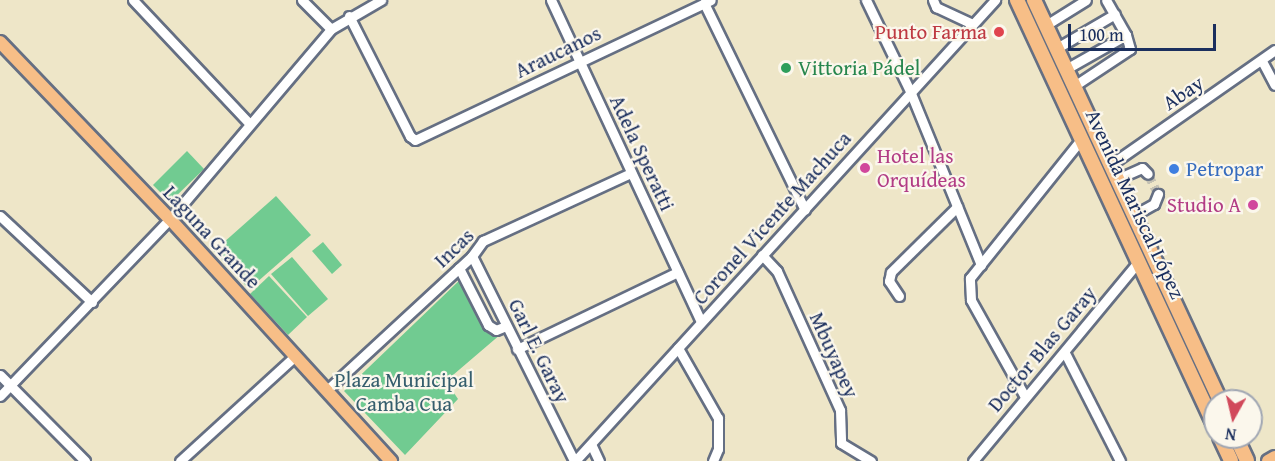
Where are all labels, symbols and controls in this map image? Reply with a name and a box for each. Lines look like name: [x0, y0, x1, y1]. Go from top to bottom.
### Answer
scale bar: [1071, 12, 1220, 50]
place label: Punto Farma: [875, 19, 987, 45]
street label: Araucanos: [511, 20, 605, 84]
text: 100 m: [1079, 21, 1124, 48]
marker: Punto Farma: [992, 25, 1006, 39]
place label: Vittoria Pádel: [798, 55, 920, 81]
marker: Vittoria Pádel: [779, 61, 793, 75]
street label: Abay: [1158, 70, 1208, 116]
street label: Adela Speratti: [604, 91, 680, 215]
street label: Avenida Mariscal López: [1080, 105, 1190, 303]
street label: Coronel Vicente Machuca: [688, 126, 856, 310]
place label: Hotel las Orquídeas: [877, 143, 966, 193]
place label: Petropar: [1186, 156, 1264, 182]
marker: Hotel las Orquídeas: [858, 161, 872, 175]
marker: Petropar: [1167, 162, 1181, 176]
street label: Laguna Grande: [158, 180, 266, 294]
place label: Studio A: [1167, 192, 1241, 218]
marker: Studio A: [1246, 198, 1260, 212]
street label: Incas: [429, 223, 479, 273]
street label: Doctor Blas Garay: [982, 281, 1102, 417]
street label: Garl E. Garay: [503, 295, 575, 407]
street label: Mbuyapey: [804, 308, 864, 402]
park label: Plaza Municipal Camba Cua: [334, 367, 474, 417]
north arrow: [1203, 389, 1263, 449]
text: N: [1224, 422, 1238, 447]

